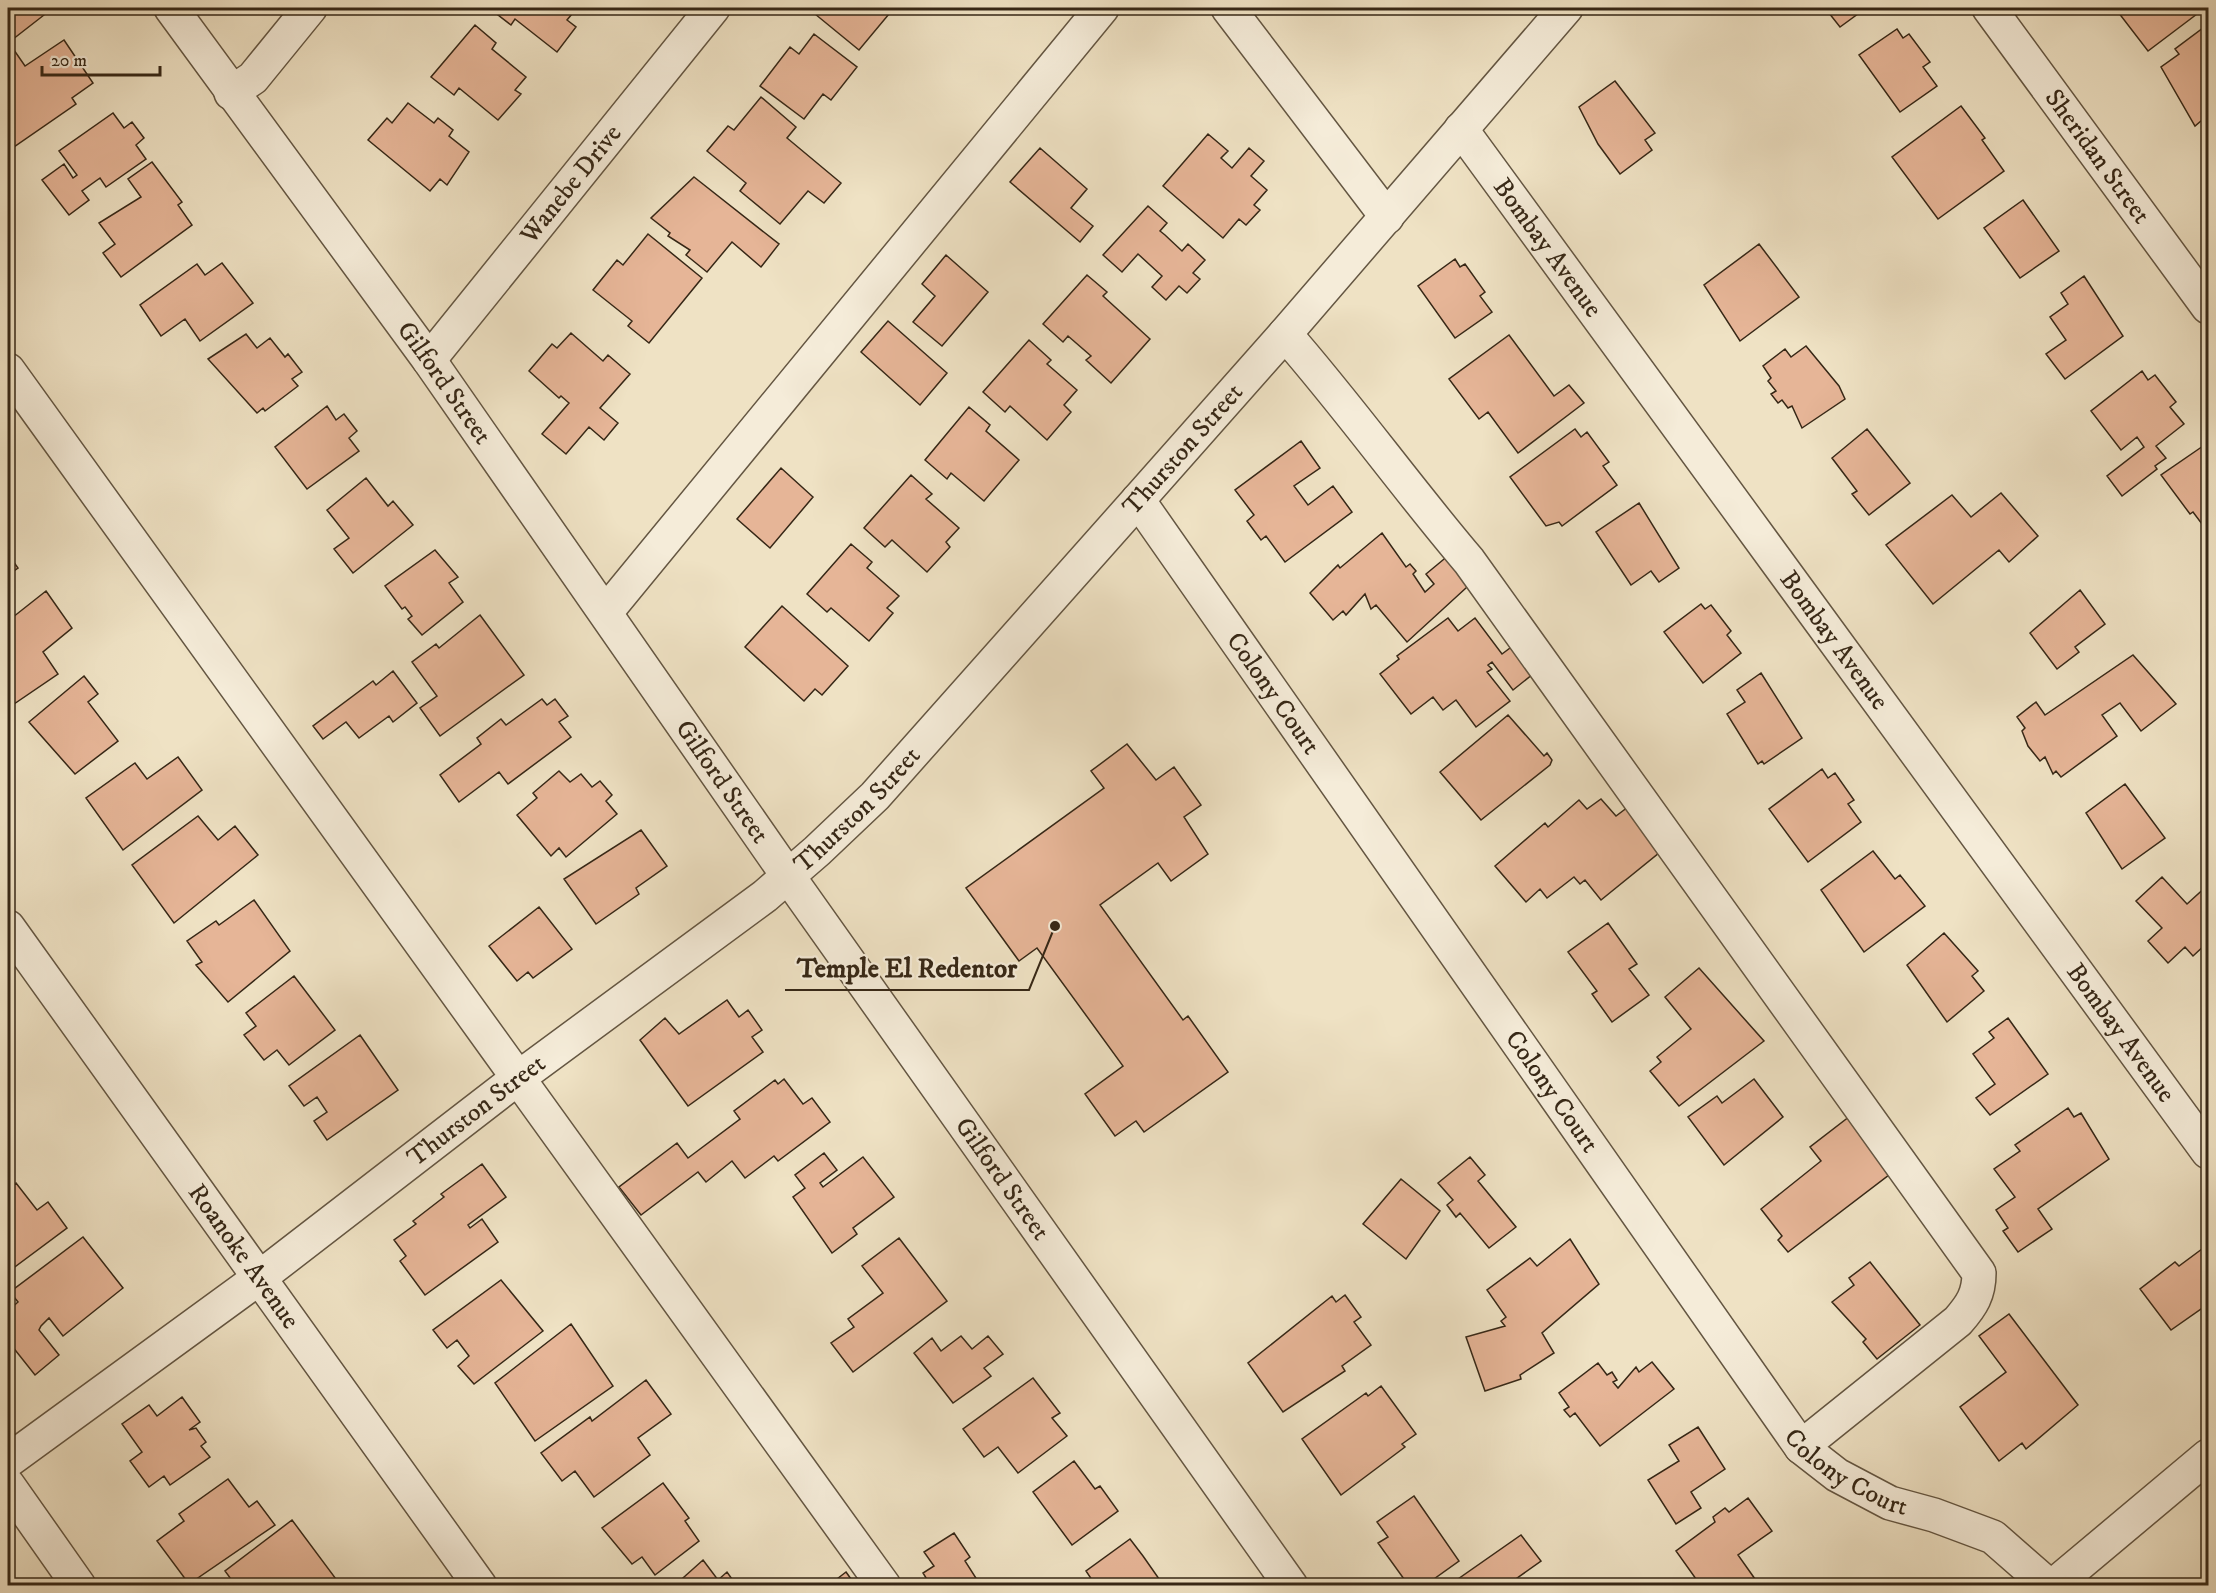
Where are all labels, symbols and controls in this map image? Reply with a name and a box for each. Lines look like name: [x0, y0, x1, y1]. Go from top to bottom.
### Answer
scale bar: [42, 39, 160, 77]
text: 20 m: [51, 50, 87, 72]
street label: Sheridan Street: [2037, 83, 2158, 230]
street label: Wanebe Drive: [512, 118, 629, 251]
street label: Bombay Avenue: [1486, 172, 1610, 324]
street label: Gilford Street: [390, 315, 499, 451]
street label: Thurston Street: [1116, 376, 1250, 522]
street label: Bombay Avenue: [1772, 564, 1896, 716]
street label: Colony Court: [1219, 626, 1328, 761]
street label: Gilford Street: [668, 713, 777, 850]
street label: Thurston Street: [787, 740, 928, 880]
callout: Temple El Redentor: [785, 945, 1029, 990]
text: Temple El Redentor: [796, 952, 1018, 986]
street label: Bombay Avenue: [2059, 957, 2183, 1109]
street label: Colony Court: [1498, 1024, 1606, 1159]
street label: Thurston Street: [400, 1047, 552, 1174]
street label: Gilford Street: [948, 1111, 1057, 1247]
street label: Roanoke Avenue: [181, 1177, 307, 1335]
street label: Colony Court: [1777, 1422, 1911, 1524]

